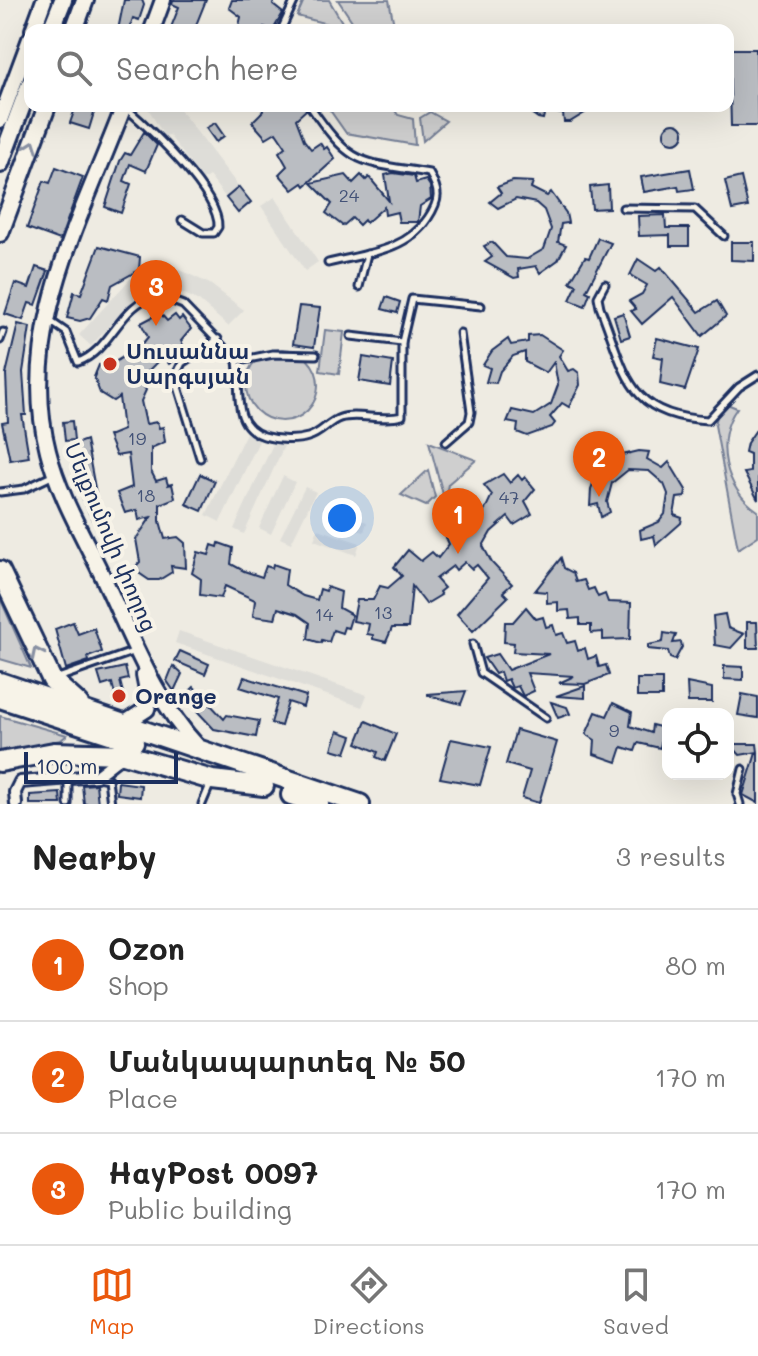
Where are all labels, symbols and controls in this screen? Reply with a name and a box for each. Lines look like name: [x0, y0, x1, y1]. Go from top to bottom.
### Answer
search box: [24, 24, 734, 112]
icon: search: [52, 46, 96, 90]
text: Search here: [116, 48, 299, 88]
one-way arrow: [22, 140, 39, 154]
house number: 24: [339, 183, 360, 207]
pin: 3: [130, 260, 182, 326]
place label: Սուսաննա Սարգսյան: [126, 336, 250, 390]
marker: Սուսաննա Սարգսյան: [101, 355, 119, 373]
house number: 19: [128, 426, 147, 450]
pin: 2: [573, 431, 625, 497]
street label: Մելքումովի փողոց: [58, 438, 164, 636]
house number: 18: [137, 483, 156, 507]
house number: 47: [499, 485, 519, 509]
pin: 1: [432, 488, 484, 554]
your location: [322, 498, 362, 538]
house number: 13: [374, 600, 392, 624]
house number: 14: [315, 602, 334, 626]
one-way arrow: [32, 646, 47, 661]
place label: Orange: [135, 681, 217, 710]
marker: Orange: [110, 687, 128, 705]
map controls: [662, 708, 734, 780]
button: locate: [662, 708, 734, 780]
house number: 9: [609, 718, 620, 742]
scale bar: [24, 748, 178, 784]
text: 100 m: [36, 751, 98, 780]
text: Nearby: [32, 834, 157, 879]
text: 3 results: [616, 839, 726, 873]
text: Ozon: [108, 928, 185, 968]
text: 1: [52, 948, 64, 982]
text: 80 m: [665, 948, 726, 982]
text: Shop: [108, 968, 169, 1002]
text: Մանկապարտեզ № 50: [108, 1040, 466, 1080]
text: 2: [51, 1060, 65, 1094]
text: 170 m: [655, 1060, 726, 1094]
text: Place: [108, 1081, 178, 1115]
text: HayPost 0097: [108, 1152, 318, 1192]
text: 3: [50, 1172, 66, 1206]
text: 170 m: [655, 1172, 726, 1206]
text: Public building: [108, 1192, 292, 1226]
tab: Map: [89, 1263, 134, 1340]
tab: Directions: [313, 1263, 425, 1340]
tab: Saved: [603, 1263, 669, 1340]

